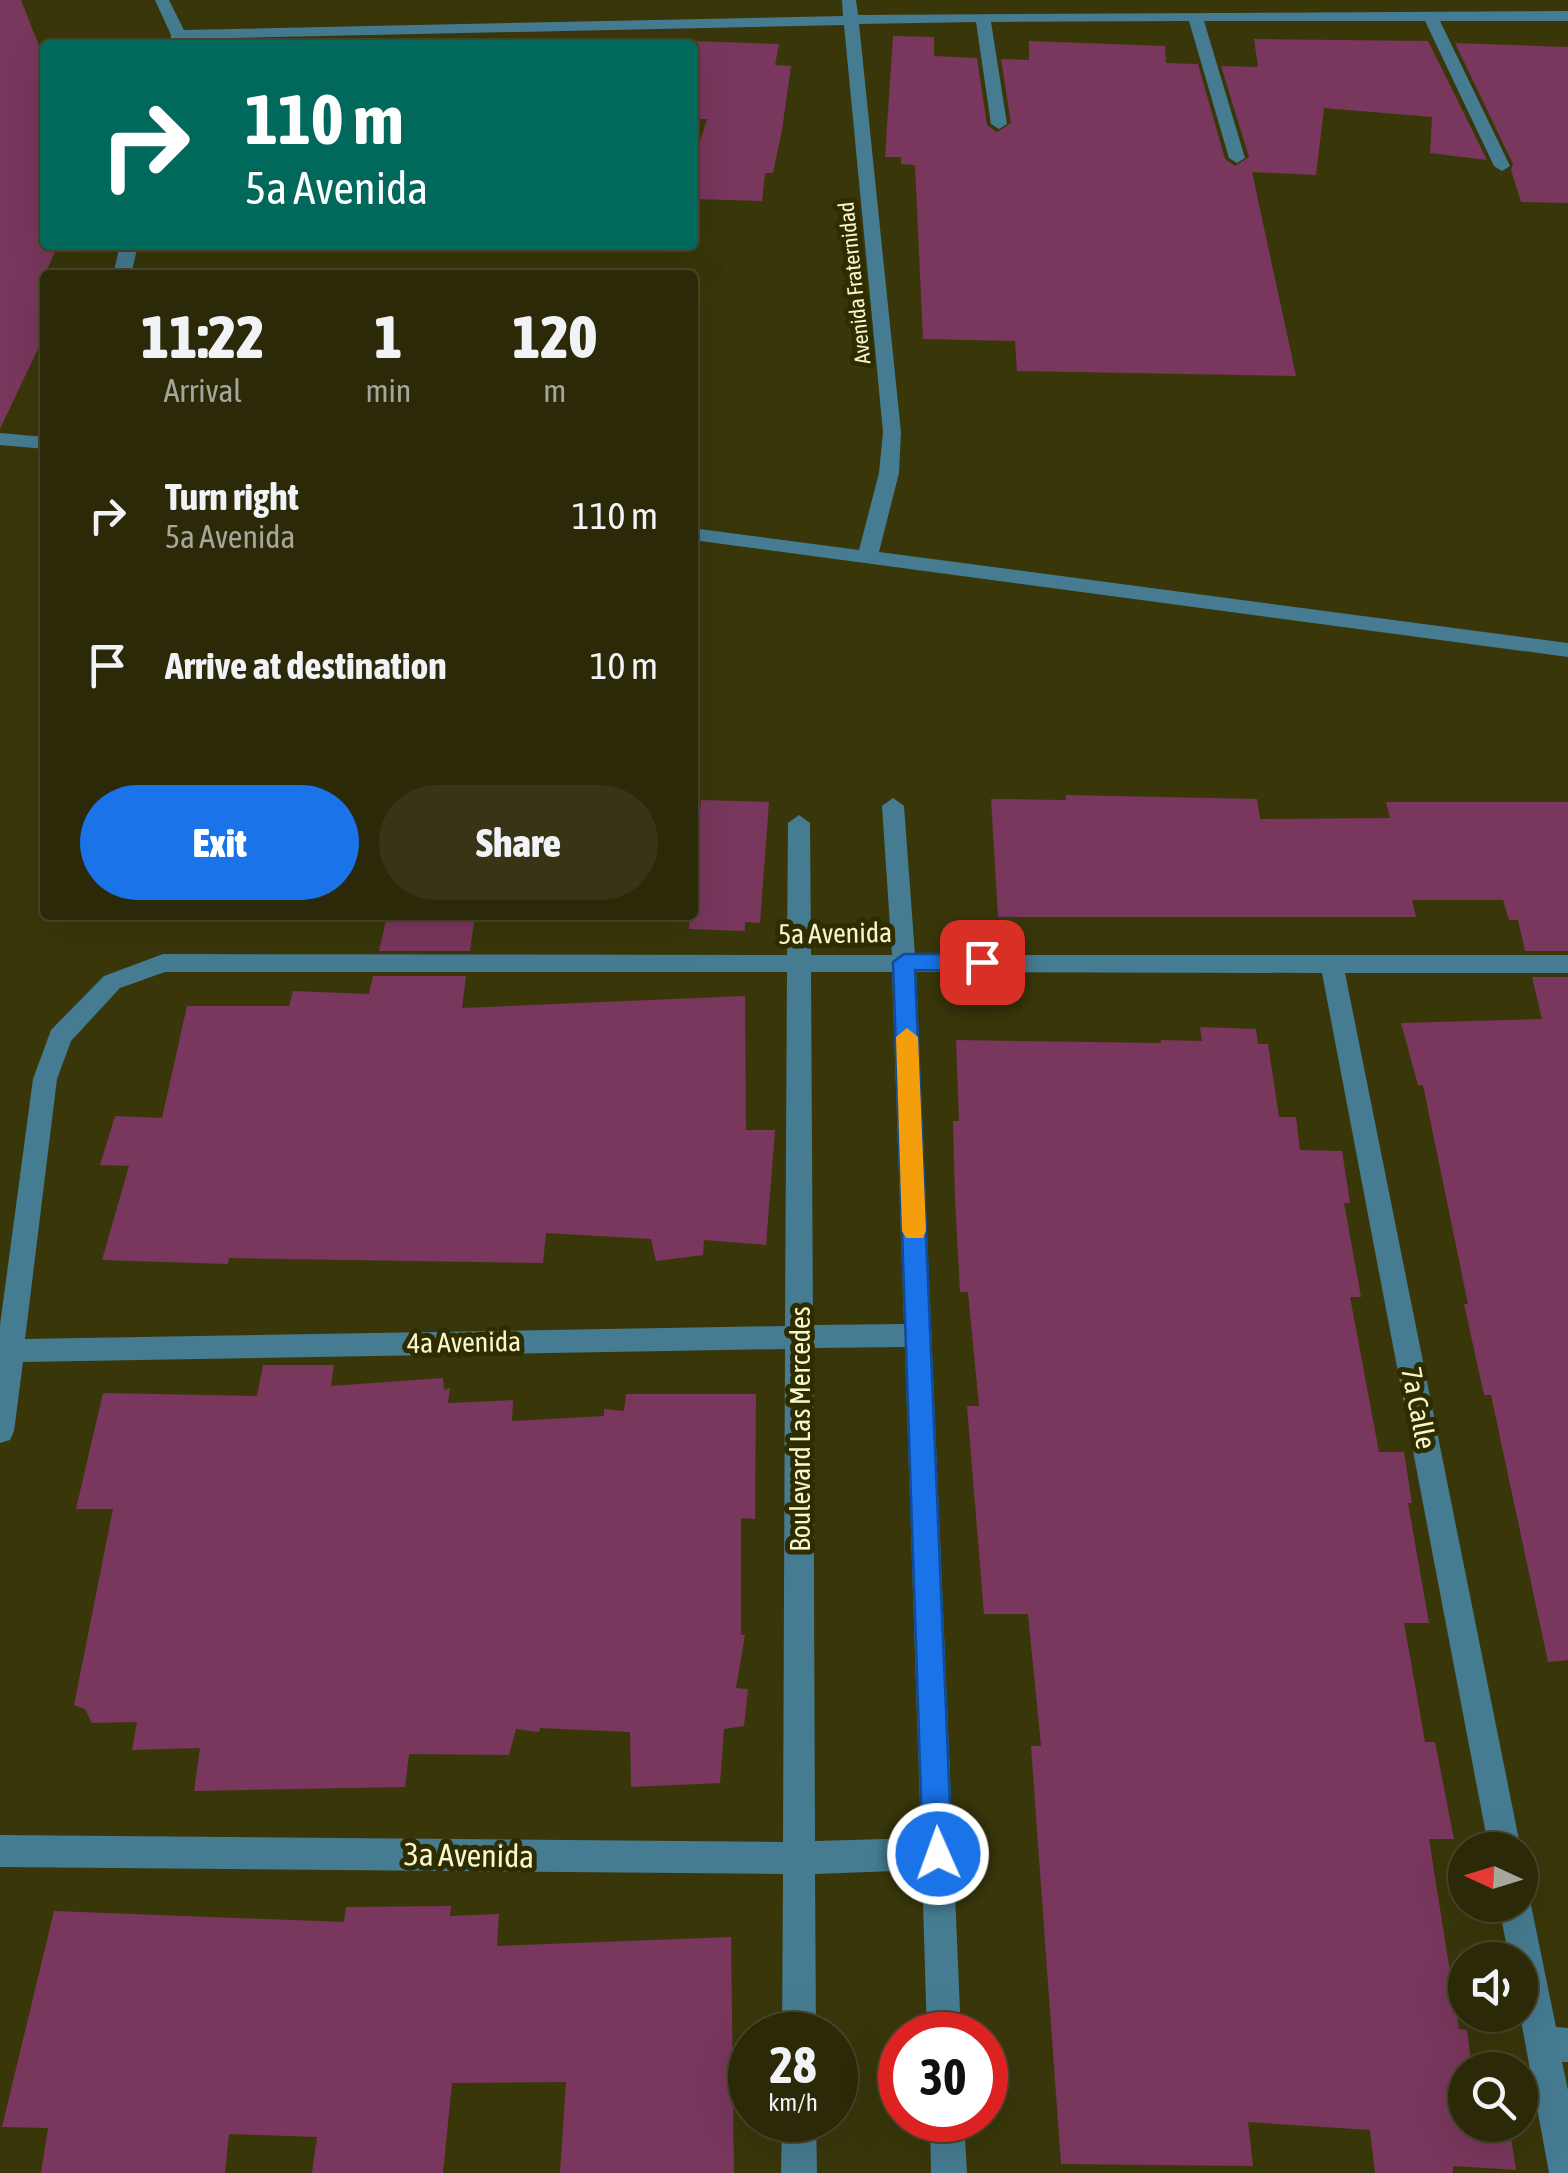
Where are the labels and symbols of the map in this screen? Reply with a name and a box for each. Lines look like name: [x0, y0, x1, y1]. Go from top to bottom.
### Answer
street label: Avenida Fraternidad: [833, 201, 875, 365]
street label: 5a Avenida: [778, 916, 892, 950]
pin: [940, 920, 1025, 1005]
street label: Boulevard Las Mercedes: [784, 1306, 816, 1552]
street label: 4a Avenida: [407, 1325, 521, 1359]
street label: 7a Calle: [1395, 1364, 1443, 1452]
position arrow: [886, 1802, 990, 1906]
north arrow: [1448, 1832, 1538, 1922]
street label: 3a Avenida: [404, 1835, 534, 1875]
speed limit sign: 30: [878, 2012, 1008, 2142]

